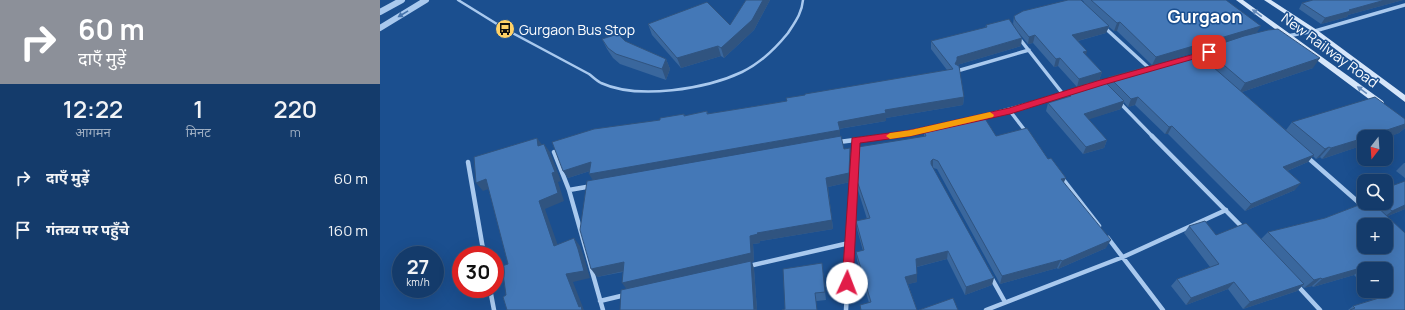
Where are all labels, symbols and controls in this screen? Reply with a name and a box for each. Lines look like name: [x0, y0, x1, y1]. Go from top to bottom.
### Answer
district label: Gurgaon: [1167, 4, 1243, 28]
street label: New Railway Road: [1278, 8, 1382, 92]
one-way arrow: [1252, 9, 1263, 17]
text: 60 m: [78, 10, 145, 48]
one-way arrow: [397, 10, 409, 17]
icon: right: [12, 16, 64, 68]
bus stop icon: Gurgaon Bus Stop: [494, 18, 516, 40]
place label: Gurgaon Bus Stop: [519, 20, 635, 39]
pin: [1192, 35, 1226, 69]
icon: arrive: [1198, 41, 1220, 63]
text: दाएँ मुड़ें: [78, 46, 126, 70]
one-way arrow: [1357, 86, 1368, 94]
text: 12:22: [63, 92, 123, 125]
text: 1: [193, 92, 203, 125]
text: 220: [274, 92, 317, 125]
text: आगमन: [75, 123, 111, 141]
text: मिनट: [186, 123, 211, 141]
text: m: [290, 123, 301, 141]
north arrow: [1357, 130, 1393, 166]
map controls: [1357, 130, 1393, 298]
icon: right: [12, 167, 34, 189]
text: दाएँ मुड़ें: [46, 167, 89, 188]
text: 60 m: [334, 168, 368, 189]
button: search: [1357, 174, 1393, 210]
button: +: [1357, 218, 1393, 254]
icon: arrive: [12, 219, 34, 241]
text: गंतव्य पर पहुँचे: [46, 219, 129, 240]
text: 160 m: [328, 220, 368, 241]
speed limit sign: 30: [452, 246, 504, 298]
text: 27: [407, 253, 429, 280]
position arrow: [826, 262, 868, 304]
button: −: [1357, 262, 1393, 298]
text: km/h: [406, 275, 430, 289]

